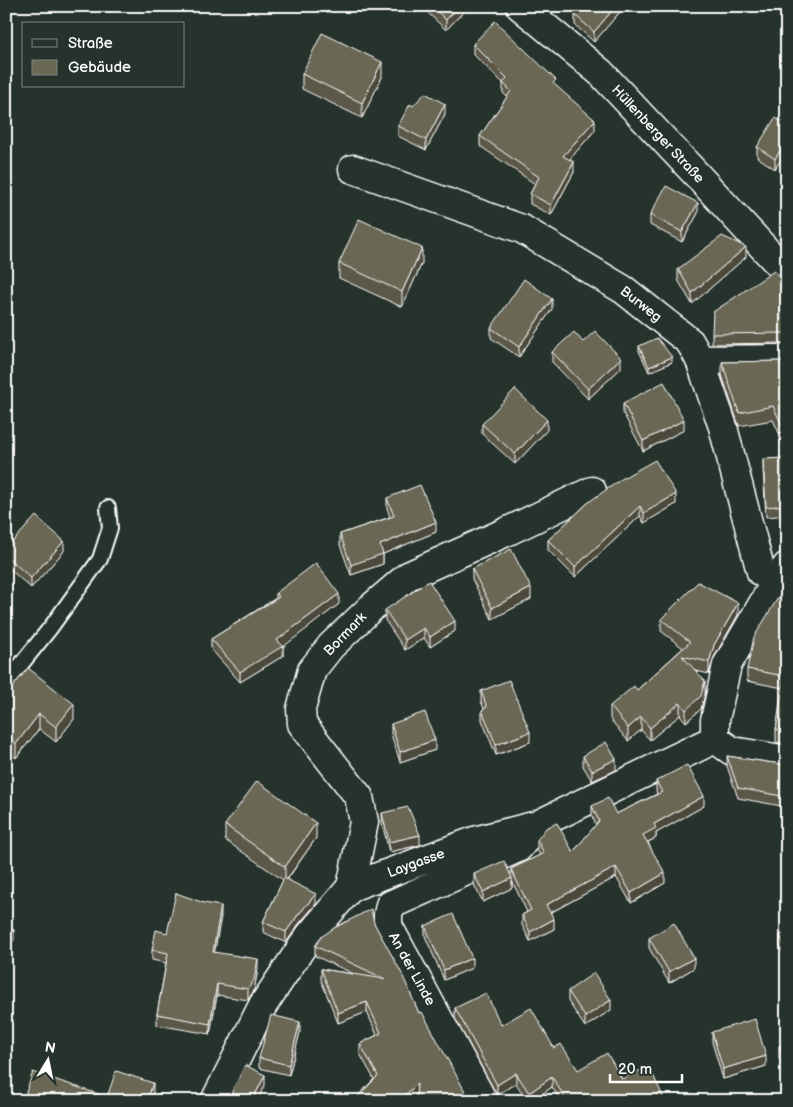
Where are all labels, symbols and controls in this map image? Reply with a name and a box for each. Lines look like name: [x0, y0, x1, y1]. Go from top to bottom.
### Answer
legend: [22, 22, 185, 88]
text: Straße: [68, 34, 113, 53]
text: Gebäude: [68, 58, 131, 77]
street label: Hüllenberger Straße: [608, 81, 708, 187]
street label: Burweg: [617, 282, 665, 326]
street label: Bormark: [320, 609, 370, 659]
street label: Laygasse: [385, 845, 447, 881]
street label: An der Linde: [385, 929, 439, 1009]
north arrow: [22, 1034, 72, 1084]
text: N: [44, 1038, 57, 1057]
scale bar: [610, 1052, 683, 1084]
text: 20 m: [618, 1060, 652, 1079]

